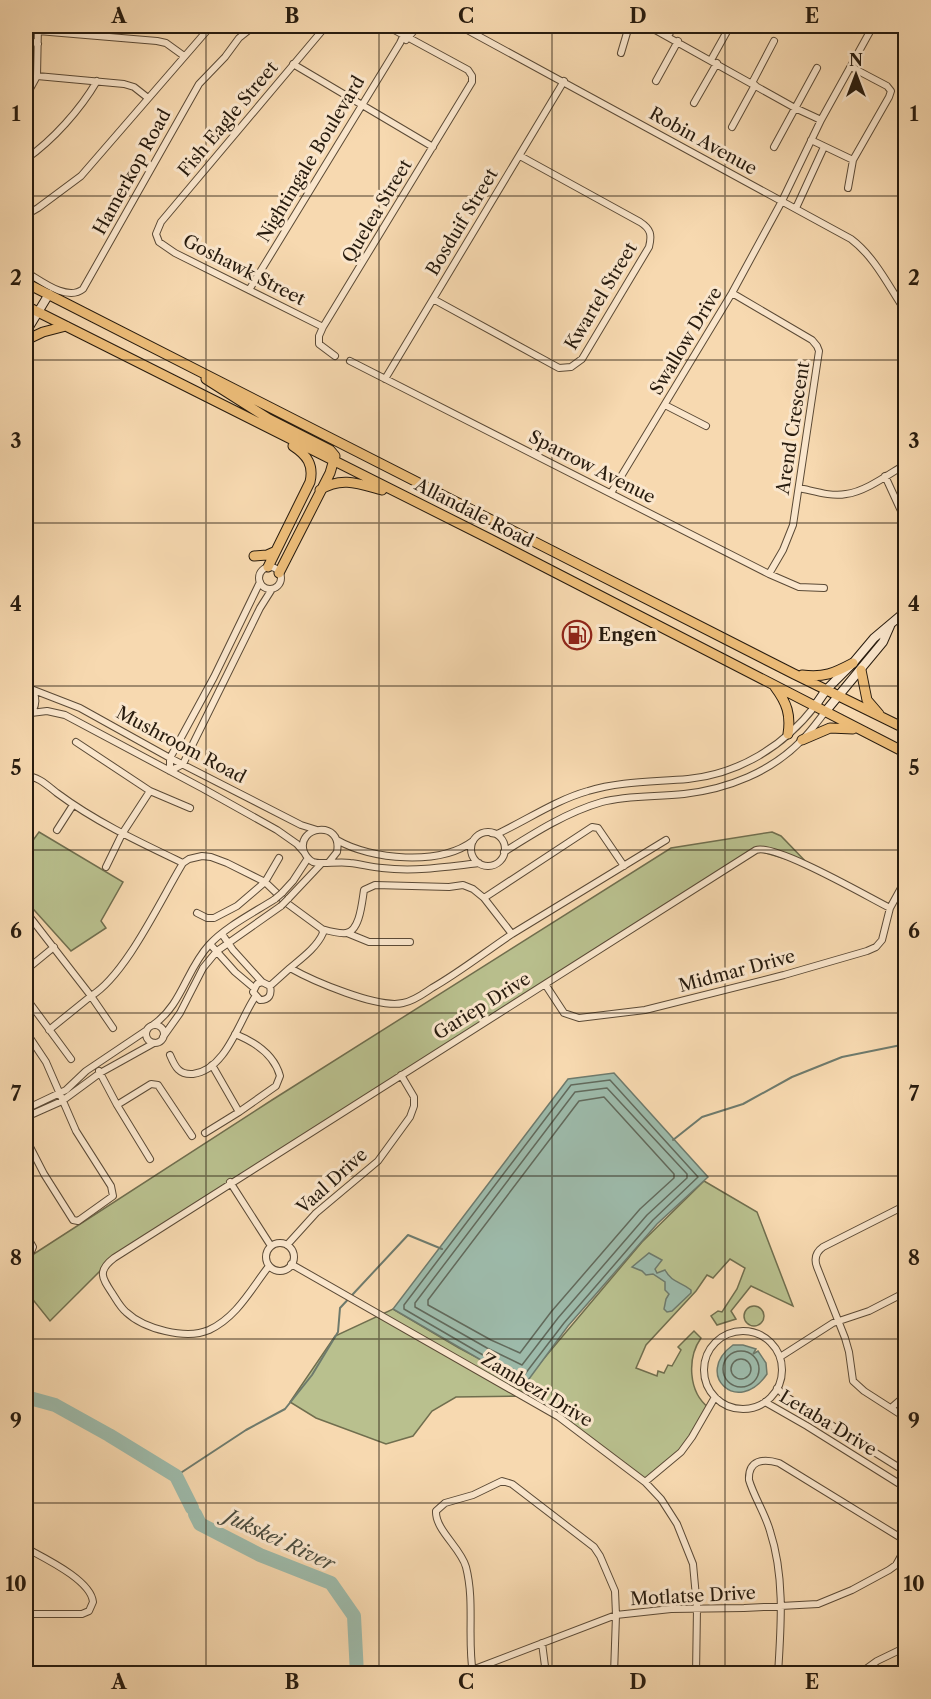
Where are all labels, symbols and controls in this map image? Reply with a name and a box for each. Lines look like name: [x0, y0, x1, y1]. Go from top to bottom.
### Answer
text: A: [110, 4, 127, 28]
text: B: [285, 4, 300, 28]
text: C: [458, 4, 474, 28]
text: D: [629, 4, 647, 28]
text: E: [805, 4, 819, 28]
north arrow: [826, 45, 886, 105]
text: N: [849, 50, 863, 70]
street label: Fish Eagle Street: [173, 56, 283, 181]
street label: Nightingale Boulevard: [253, 72, 369, 246]
text: 1: [12, 102, 21, 126]
street label: Robin Avenue: [645, 102, 761, 180]
text: 1: [910, 102, 919, 126]
street label: Hamerkop Road: [88, 105, 176, 239]
street label: Quelea Street: [338, 155, 417, 267]
street label: Bosduif Street: [421, 164, 503, 280]
street label: Goshawk Street: [179, 230, 309, 311]
street label: Kwartel Street: [560, 238, 642, 354]
text: 2: [10, 266, 22, 290]
text: 2: [908, 266, 920, 290]
street label: Swallow Drive: [645, 283, 727, 399]
street label: Arend Crescent: [771, 359, 814, 497]
street label: Sparrow Avenue: [525, 426, 659, 508]
text: 3: [10, 429, 22, 453]
text: 3: [908, 429, 920, 453]
street label: Allandale Road: [410, 473, 537, 552]
text: 4: [10, 592, 22, 616]
text: 4: [908, 592, 920, 616]
fuel station icon: Engen: [561, 619, 593, 651]
place label: Engen: [598, 624, 657, 646]
street label: Mushroom Road: [112, 702, 250, 788]
text: 5: [10, 756, 22, 780]
text: 5: [908, 756, 920, 780]
text: 6: [10, 919, 22, 943]
text: 6: [908, 919, 920, 943]
street label: Midmar Drive: [676, 945, 798, 997]
street label: Gariep Drive: [430, 968, 534, 1044]
text: 7: [11, 1082, 22, 1106]
text: 7: [909, 1082, 920, 1106]
street label: Vaal Drive: [291, 1144, 372, 1219]
text: 8: [10, 1246, 22, 1270]
text: 8: [908, 1246, 920, 1270]
street label: Zambezi Drive: [477, 1348, 597, 1432]
street label: Letaba Drive: [775, 1385, 881, 1461]
text: 9: [10, 1409, 22, 1433]
text: 9: [908, 1409, 920, 1433]
water label: Jukskei River: [216, 1502, 340, 1577]
text: 10: [5, 1572, 27, 1596]
text: 10: [903, 1572, 925, 1596]
street label: Motlatse Drive: [630, 1582, 756, 1610]
text: A: [110, 1670, 127, 1694]
text: B: [285, 1670, 300, 1694]
text: C: [458, 1670, 474, 1694]
text: D: [629, 1670, 647, 1694]
text: E: [805, 1670, 819, 1694]

